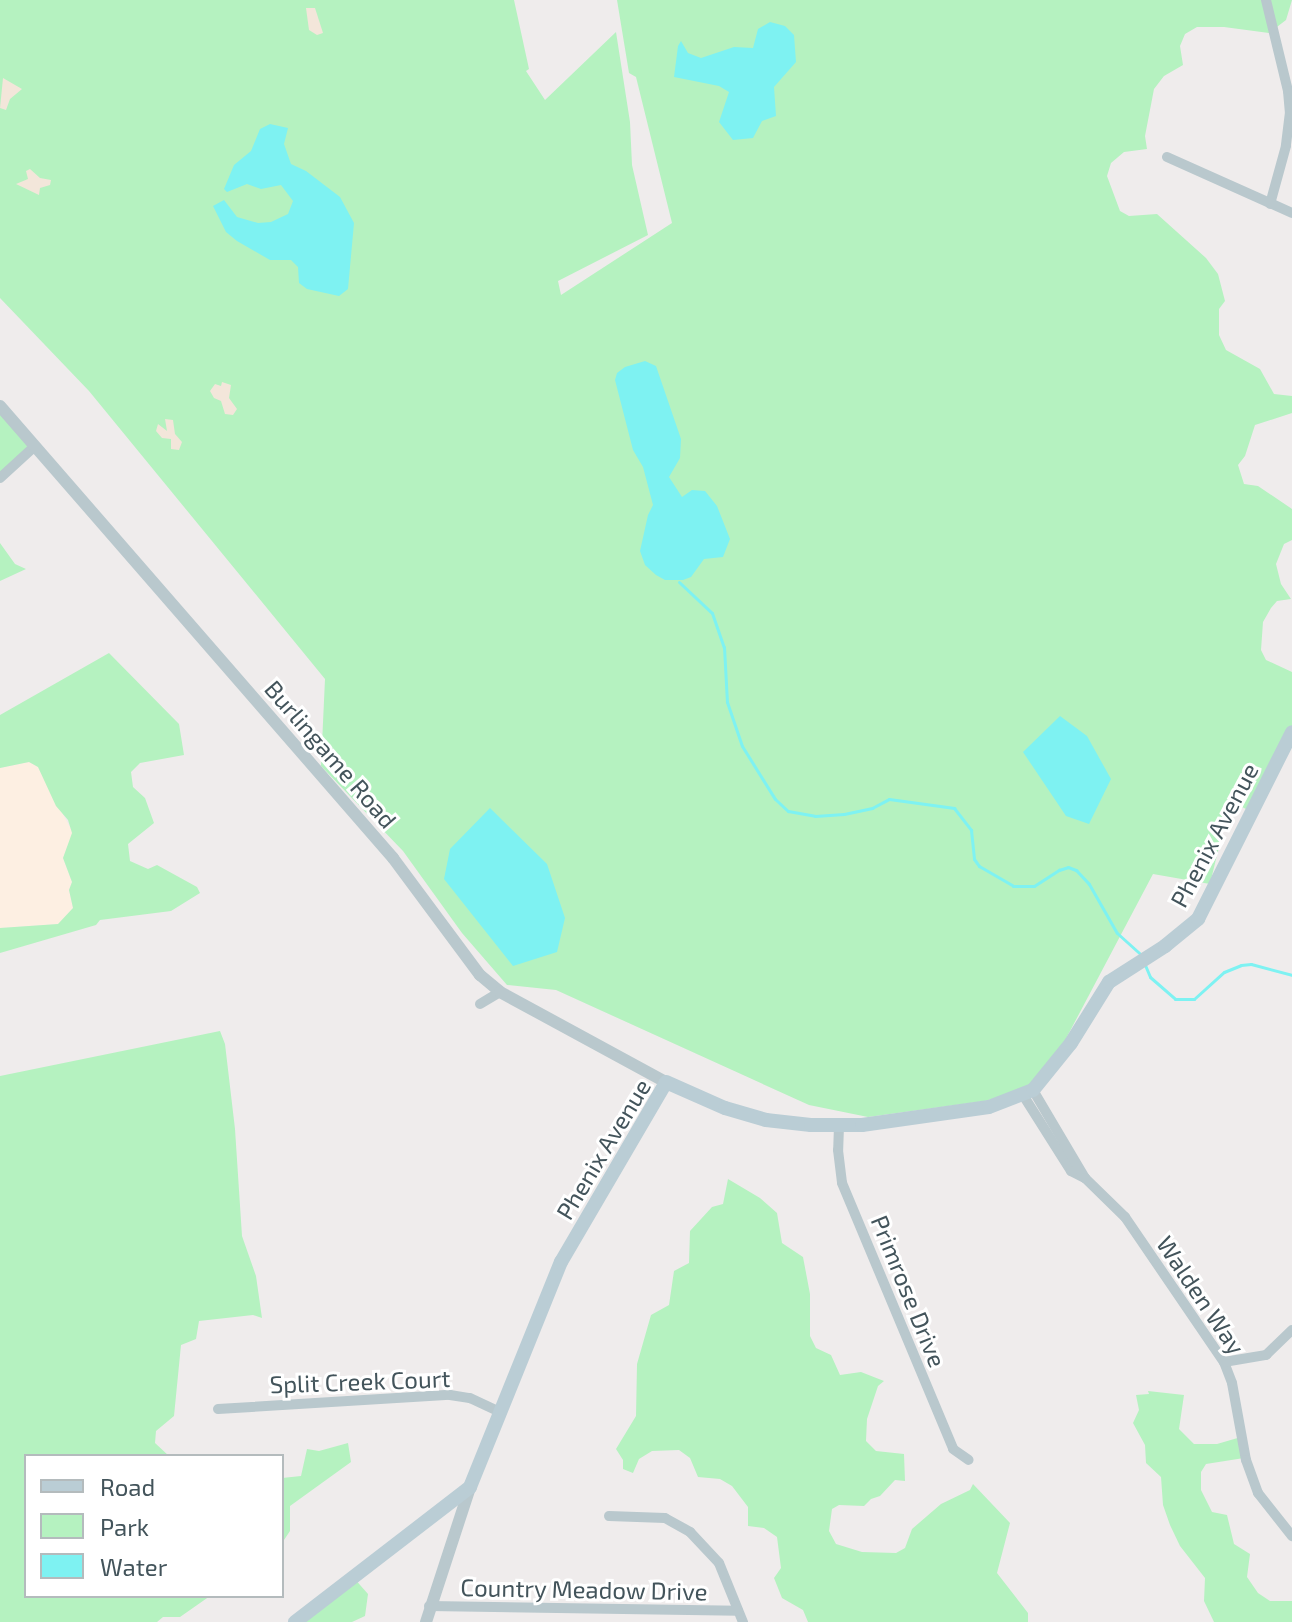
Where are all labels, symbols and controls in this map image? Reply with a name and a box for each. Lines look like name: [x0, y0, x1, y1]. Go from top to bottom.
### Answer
street label: Burlingame Road: [259, 674, 403, 834]
street label: Phenix Avenue: [1164, 758, 1264, 912]
street label: Phenix Avenue: [550, 1073, 656, 1225]
street label: Primrose Drive: [865, 1211, 953, 1371]
street label: Walden Way: [1151, 1230, 1251, 1360]
street label: Split Creek Court: [269, 1363, 451, 1399]
legend: [24, 1454, 284, 1598]
text: Road: [100, 1472, 155, 1501]
text: Park: [100, 1512, 149, 1541]
text: Water: [100, 1552, 167, 1581]
street label: Country Meadow Drive: [460, 1572, 708, 1606]

